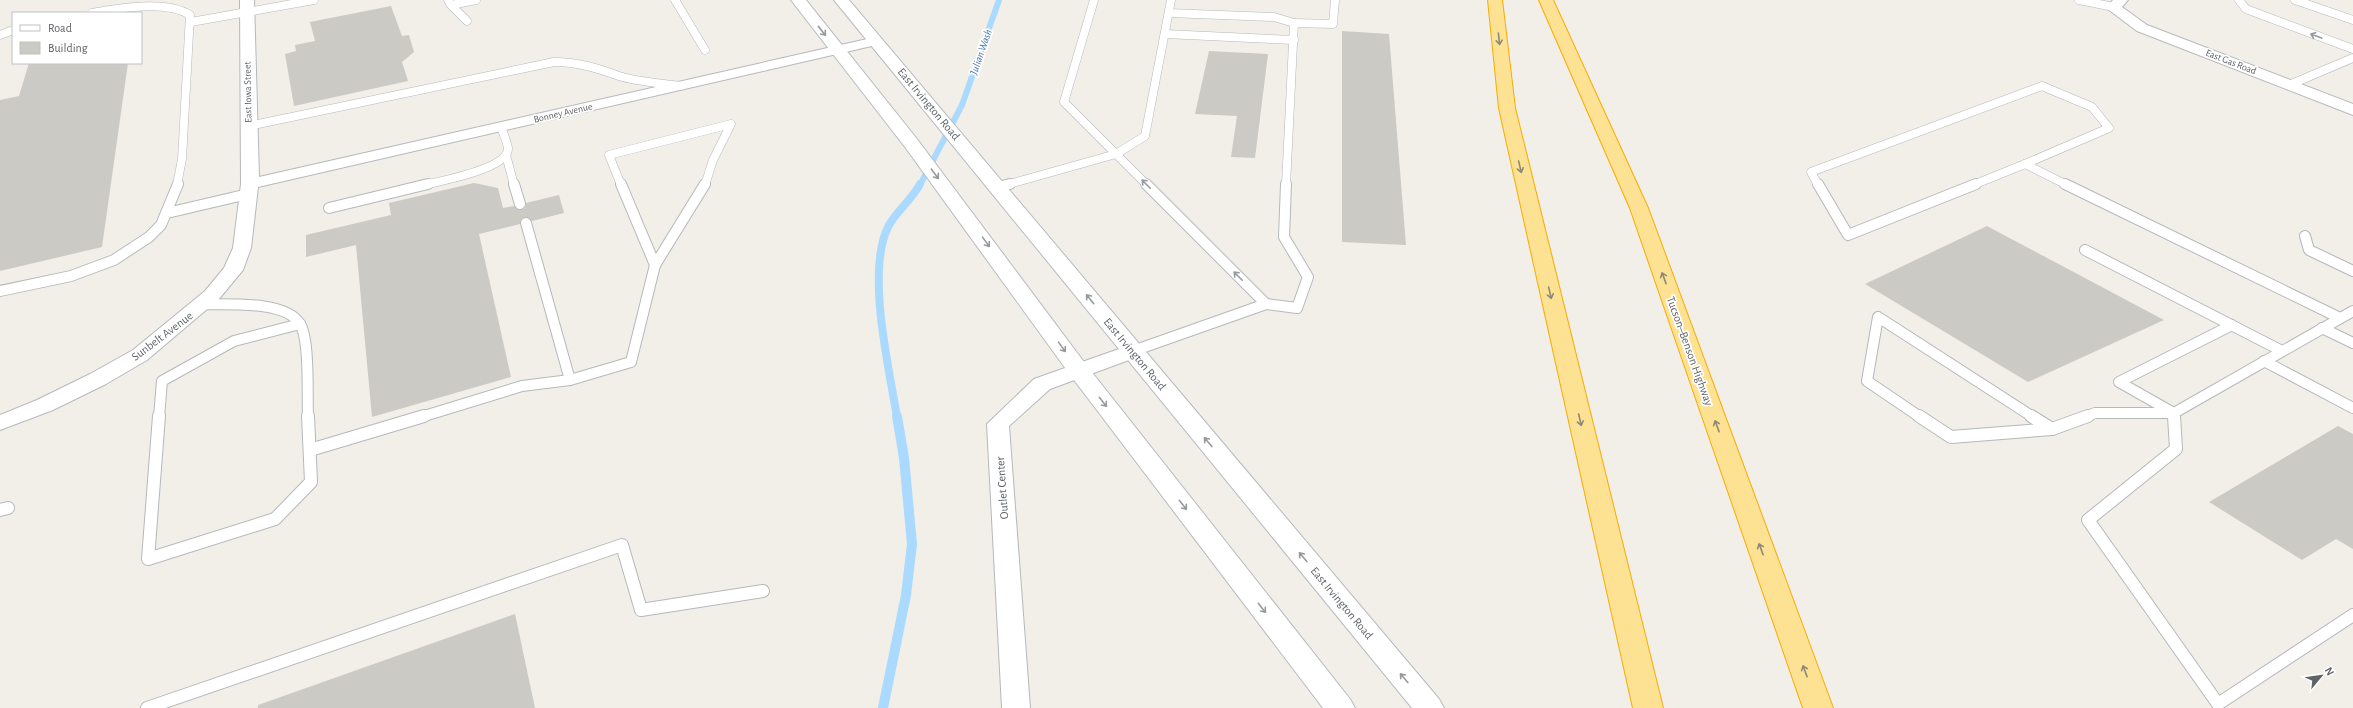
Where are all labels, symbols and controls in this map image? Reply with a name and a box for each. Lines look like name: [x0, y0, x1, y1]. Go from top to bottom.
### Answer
legend: [12, 12, 142, 64]
text: Road: [48, 22, 72, 34]
one-way arrow: [818, 25, 827, 36]
water label: Julian Wash: [968, 28, 994, 77]
one-way arrow: [2311, 31, 2323, 39]
one-way arrow: [1496, 32, 1503, 45]
text: Building: [48, 42, 88, 54]
street label: East Gas Road: [2204, 48, 2258, 76]
street label: East Iowa Street: [242, 60, 254, 123]
street label: East Irvington Road: [895, 66, 963, 142]
street label: Bonney Avenue: [533, 101, 594, 125]
one-way arrow: [1517, 160, 1525, 173]
one-way arrow: [931, 169, 939, 180]
one-way arrow: [1141, 179, 1151, 189]
one-way arrow: [982, 237, 990, 248]
one-way arrow: [1233, 271, 1243, 281]
one-way arrow: [1659, 272, 1667, 284]
one-way arrow: [1547, 287, 1555, 300]
one-way arrow: [1086, 294, 1095, 305]
street label: Tucson–Benson Highway: [1664, 295, 1715, 408]
street label: Sunbelt Avenue: [129, 309, 195, 363]
street label: East Irvington Road: [1101, 316, 1169, 392]
one-way arrow: [1058, 342, 1066, 353]
one-way arrow: [1099, 397, 1108, 408]
one-way arrow: [1577, 413, 1584, 426]
one-way arrow: [1713, 420, 1720, 433]
one-way arrow: [1204, 437, 1213, 448]
street label: Outlet Center: [994, 456, 1010, 520]
one-way arrow: [1179, 499, 1187, 510]
one-way arrow: [1756, 543, 1764, 555]
one-way arrow: [1299, 551, 1308, 562]
street label: East Irvington Road: [1308, 565, 1376, 641]
one-way arrow: [1258, 602, 1267, 613]
north arrow: [2301, 656, 2341, 696]
text: N: [2323, 665, 2336, 677]
one-way arrow: [1800, 666, 1808, 678]
one-way arrow: [1400, 673, 1409, 683]

